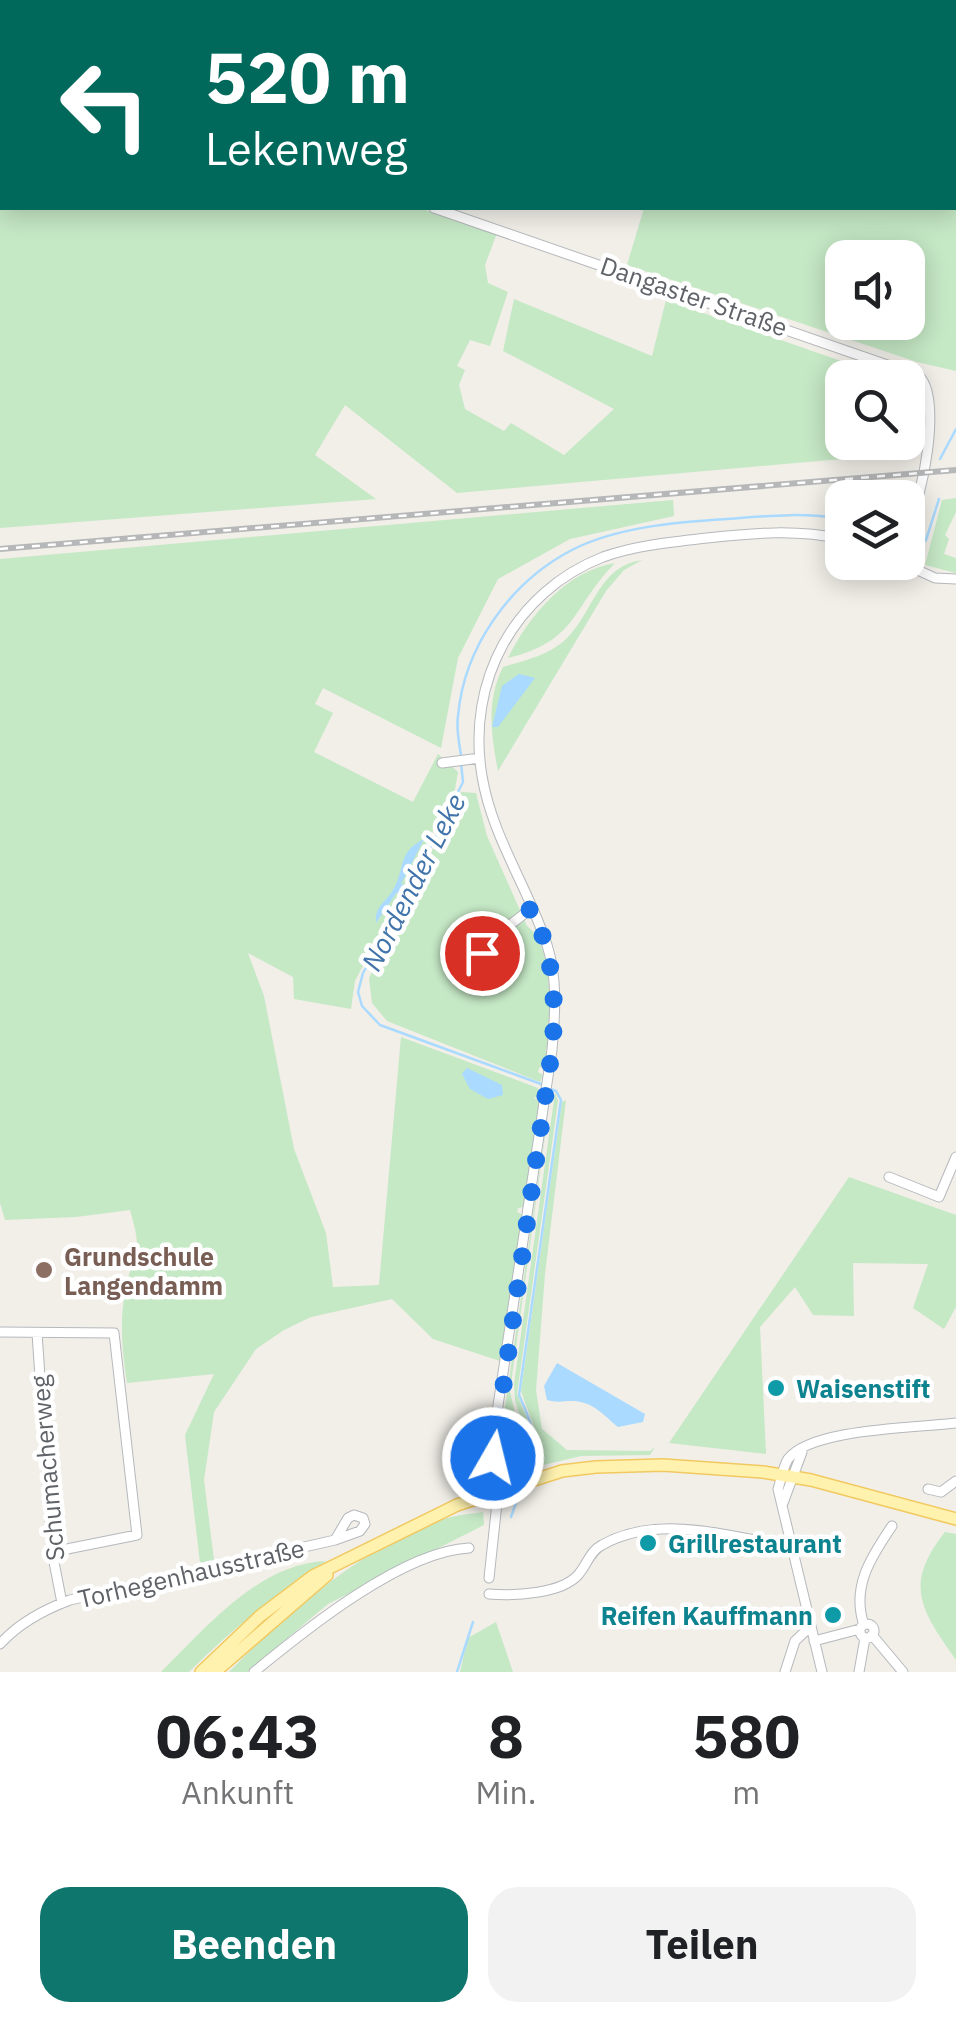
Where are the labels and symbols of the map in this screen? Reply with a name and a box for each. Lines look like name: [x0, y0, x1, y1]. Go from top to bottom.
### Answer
street label: Dangaster Straße: [596, 249, 792, 343]
water label: Nordender Leke: [352, 787, 474, 977]
pin: [440, 911, 525, 996]
place label: Grundschule Langendamm: [64, 1240, 223, 1302]
marker: Grundschule Langendamm: [33, 1259, 55, 1281]
place label: Waisenstift: [796, 1372, 930, 1405]
street label: Schumacherweg: [22, 1374, 72, 1562]
marker: Waisenstift: [765, 1377, 787, 1399]
position arrow: [441, 1406, 545, 1510]
place label: Grillrestaurant: [668, 1527, 842, 1560]
street label: Torhegenhausstraße: [75, 1531, 307, 1615]
marker: Grillrestaurant: [637, 1532, 659, 1554]
place label: Reifen Kauffmann: [601, 1599, 813, 1632]
marker: Reifen Kauffmann: [822, 1604, 844, 1626]

